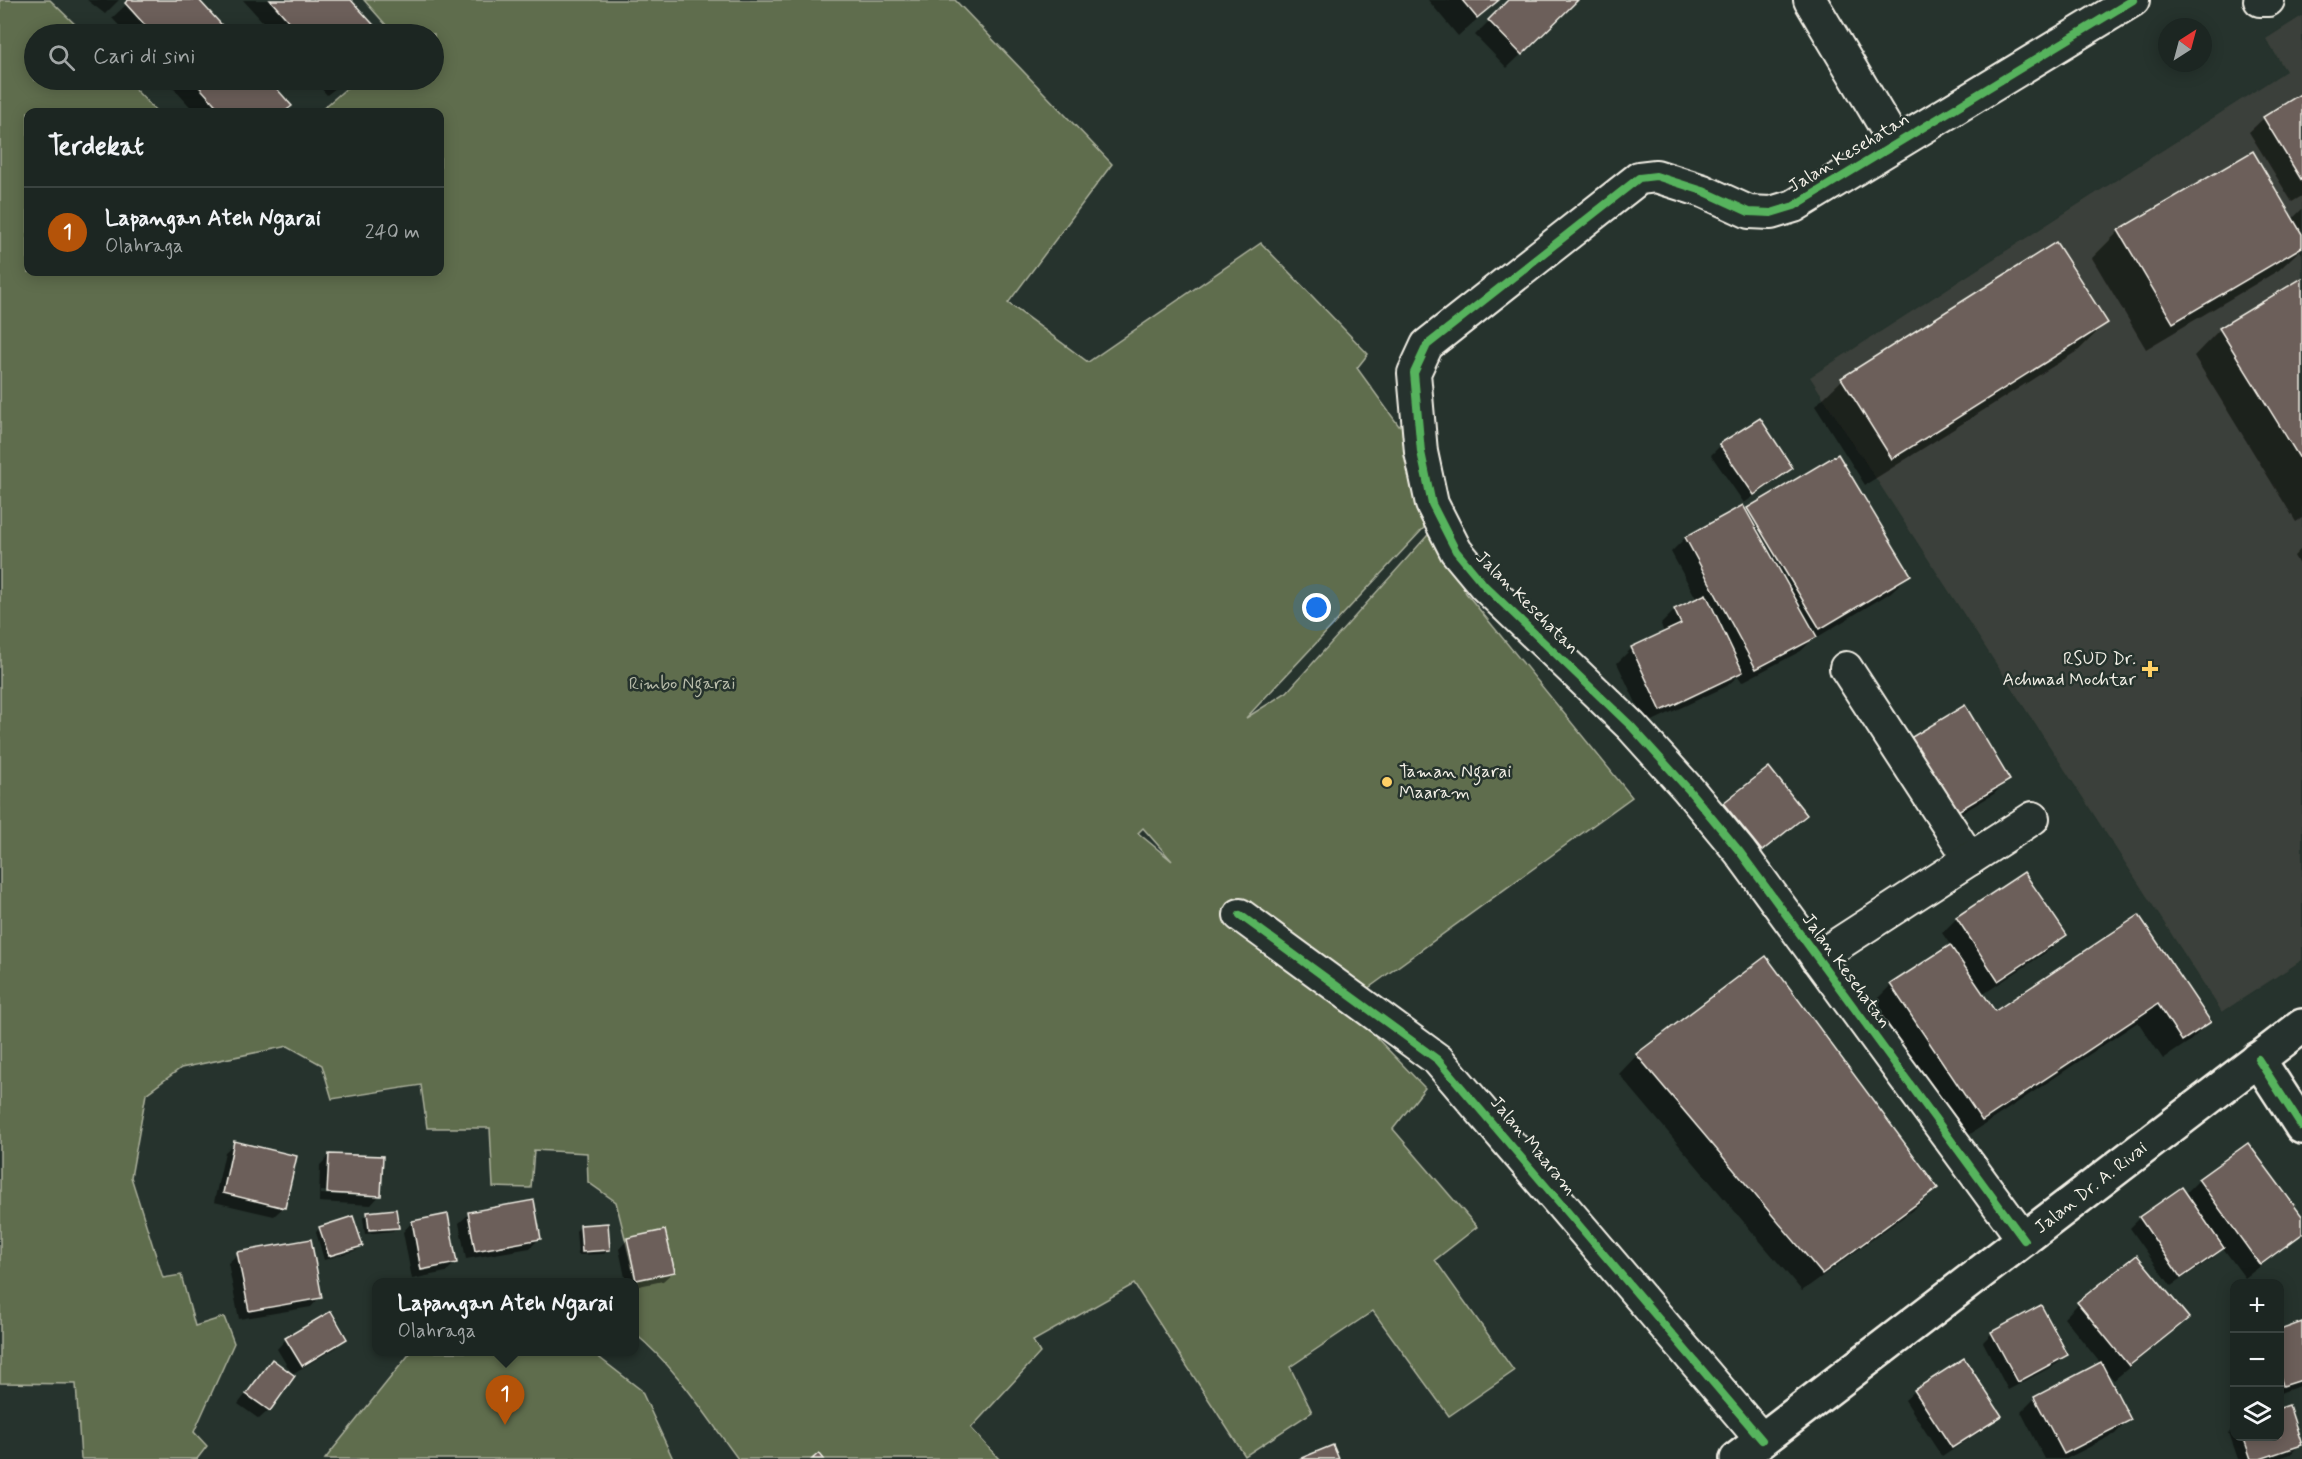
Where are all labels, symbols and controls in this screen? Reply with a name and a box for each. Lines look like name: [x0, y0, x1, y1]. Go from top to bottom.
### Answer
north arrow: [2158, 18, 2212, 72]
search box: [24, 24, 444, 90]
icon: search: [45, 41, 78, 74]
text: Cari di sini: [93, 43, 195, 71]
street label: Jalan Kesehatan: [1784, 107, 1914, 199]
text: Terdekat: [48, 130, 144, 164]
text: Lapangan Ateh Ngarai: [105, 205, 321, 233]
text: 1: [63, 219, 72, 246]
text: 240 m: [365, 219, 420, 246]
text: Olahraga: [105, 233, 183, 260]
street label: Jalan Kesehatan: [1470, 546, 1584, 660]
your location: [1302, 593, 1331, 622]
place label: RSUD Dr. Achmad Mochtar: [2002, 647, 2137, 692]
marker: RSUD Dr. Achmad Mochtar: [2141, 660, 2159, 678]
park label: Rimbo Ngarai: [629, 672, 735, 698]
place label: Taman Ngarai Maaram: [1399, 760, 1511, 805]
marker: Taman Ngarai Maaram: [1380, 775, 1394, 789]
street label: Jalan Kesehatan: [1796, 908, 1896, 1034]
street label: Jalan Maaram: [1484, 1091, 1582, 1201]
street label: Jalan Dr. A. Rivai: [2030, 1136, 2152, 1240]
popup: [372, 1278, 639, 1356]
map controls: [2230, 1279, 2284, 1441]
button: +: [2230, 1279, 2284, 1333]
text: Lapangan Ateh Ngarai: [398, 1290, 613, 1318]
text: Olahraga: [398, 1318, 476, 1345]
button: −: [2230, 1333, 2284, 1387]
pin: 1: [486, 1376, 524, 1425]
button: layers: [2230, 1387, 2284, 1441]

